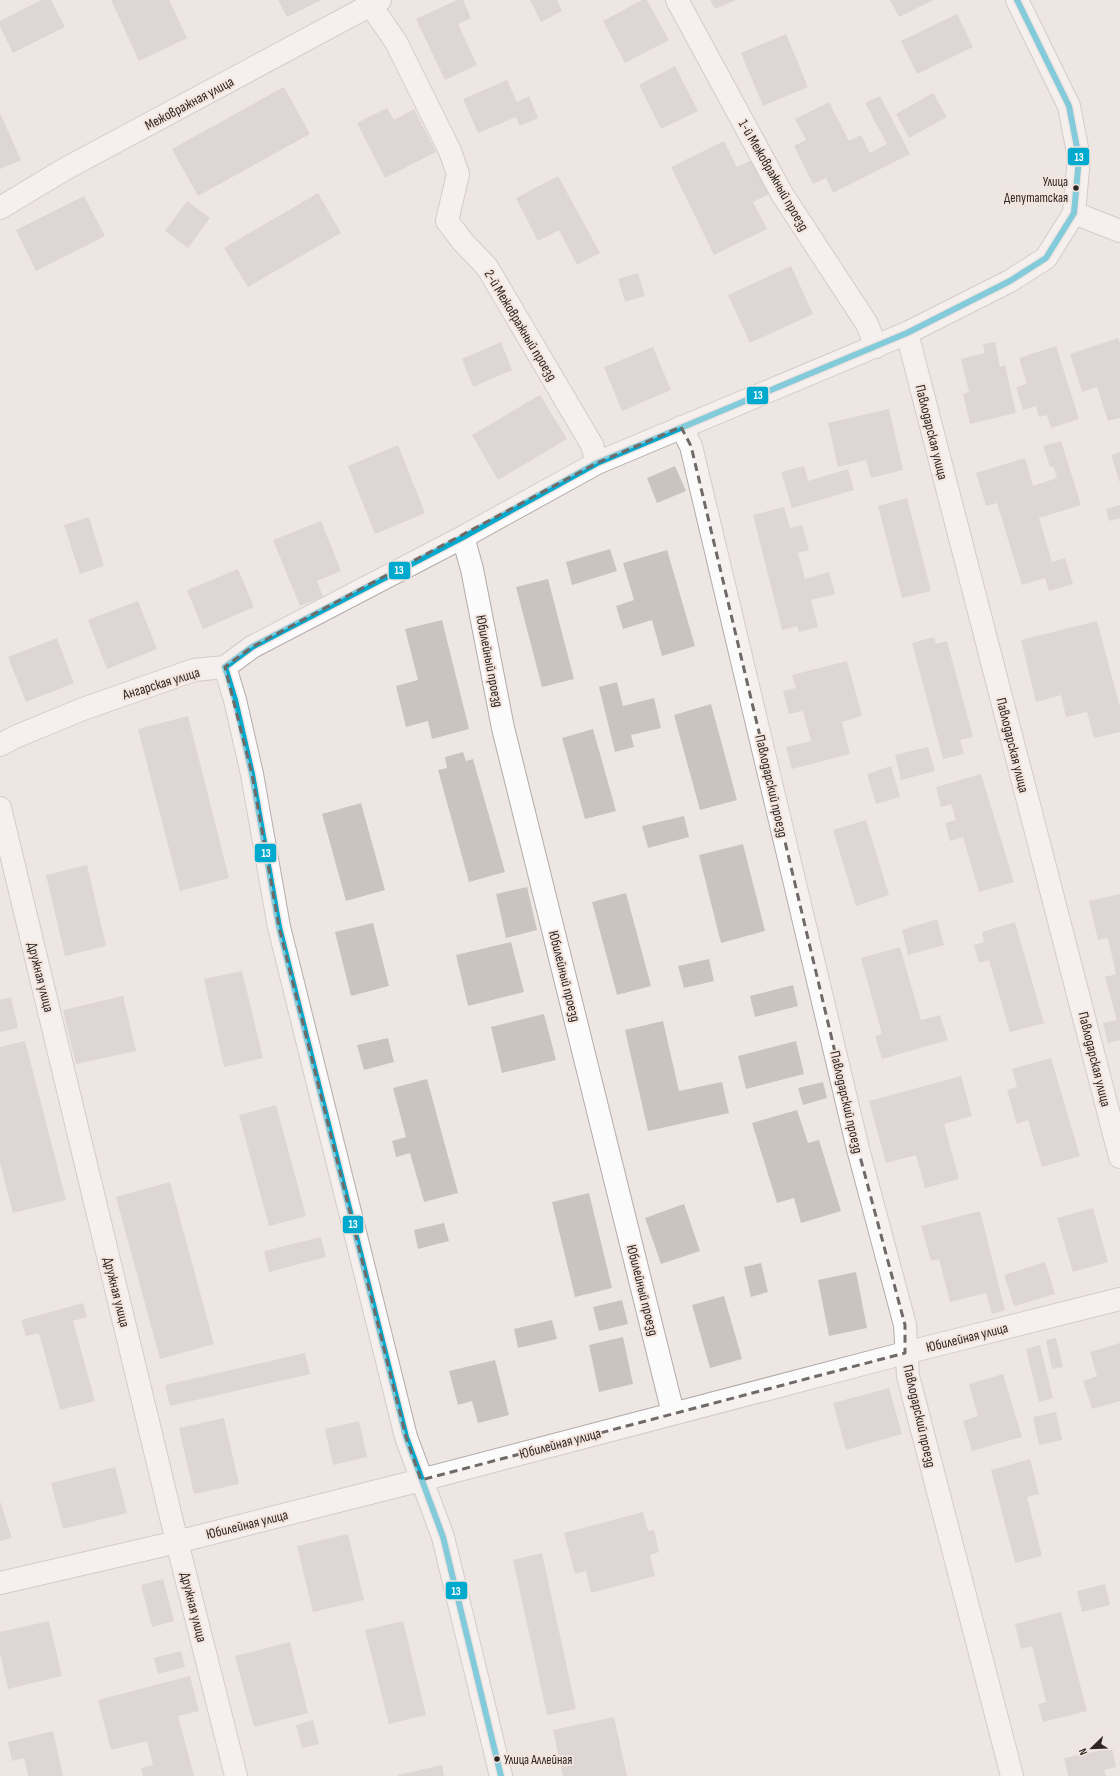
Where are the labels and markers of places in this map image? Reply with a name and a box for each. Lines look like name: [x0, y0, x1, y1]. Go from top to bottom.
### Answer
place label: Улица Депутатская: [1004, 174, 1068, 206]
marker: Улица Депутатская: [1071, 183, 1081, 193]
place label: Улица Аллейная: [504, 1752, 572, 1768]
marker: Улица Аллейная: [492, 1754, 502, 1764]

